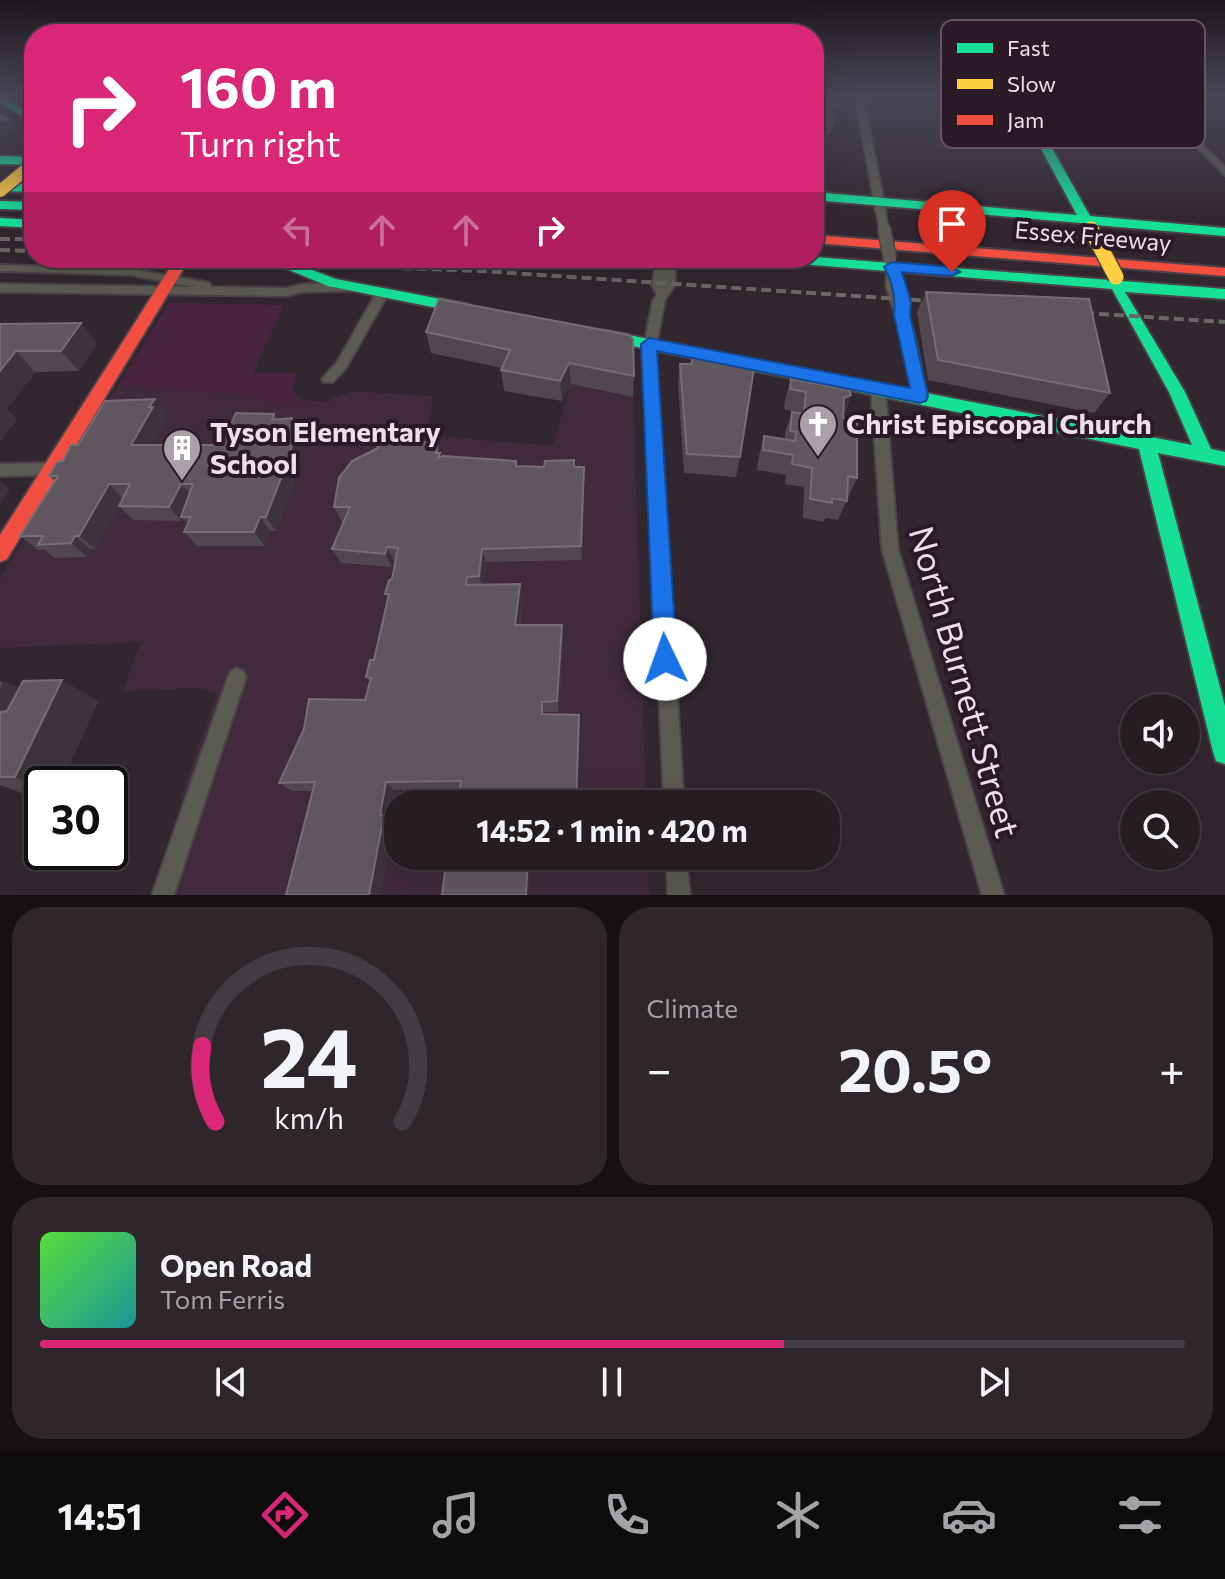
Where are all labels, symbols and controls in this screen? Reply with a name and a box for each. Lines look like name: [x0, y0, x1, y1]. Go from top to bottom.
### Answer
legend: [941, 20, 1205, 148]
text: Fast: [1007, 34, 1050, 61]
text: 160 m: [180, 51, 337, 120]
icon: right: [48, 56, 152, 160]
text: Slow: [1007, 70, 1056, 97]
text: Jam: [1007, 106, 1044, 133]
text: Turn right: [180, 120, 341, 164]
pin: [918, 190, 986, 272]
icon: arrive: [930, 202, 974, 246]
icon: left: [276, 208, 320, 252]
icon: ahead: [360, 208, 404, 252]
icon: ahead: [444, 208, 488, 252]
icon: right: [528, 208, 572, 252]
street label: Essex Freeway: [1014, 214, 1173, 257]
church icon: Christ Episcopal Church: [797, 403, 839, 458]
place label: Christ Episcopal Church: [846, 406, 1152, 440]
place label: Tyson Elementary School: [210, 414, 441, 480]
building icon: Tyson Elementary School: [161, 427, 203, 482]
street label: North Burnett Street: [901, 521, 1030, 842]
position arrow: [623, 617, 707, 701]
map controls: [1120, 694, 1200, 870]
button: sound: [1120, 694, 1200, 774]
speed limit sign: 30: [24, 766, 128, 870]
button: search: [1120, 790, 1200, 870]
text: 14:52 · 1 min · 420 m: [476, 811, 748, 848]
text: Climate: [647, 992, 738, 1023]
text: 24: [261, 1003, 358, 1105]
text: 20.5°: [838, 1031, 992, 1104]
text: −: [647, 1041, 672, 1095]
text: +: [1159, 1041, 1185, 1095]
text: km/h: [274, 1100, 344, 1135]
text: Open Road: [160, 1246, 312, 1283]
text: Tom Ferris: [160, 1283, 285, 1314]
icon: previous: [209, 1360, 253, 1404]
icon: pause: [590, 1360, 634, 1404]
icon: next: [972, 1360, 1016, 1404]
icon: directions: [257, 1487, 313, 1543]
icon: music: [428, 1487, 484, 1543]
icon: phone: [599, 1487, 655, 1543]
icon: climate: [770, 1487, 826, 1543]
icon: car: [941, 1487, 997, 1543]
icon: filters: [1112, 1487, 1168, 1543]
text: 14:51: [57, 1493, 143, 1537]

